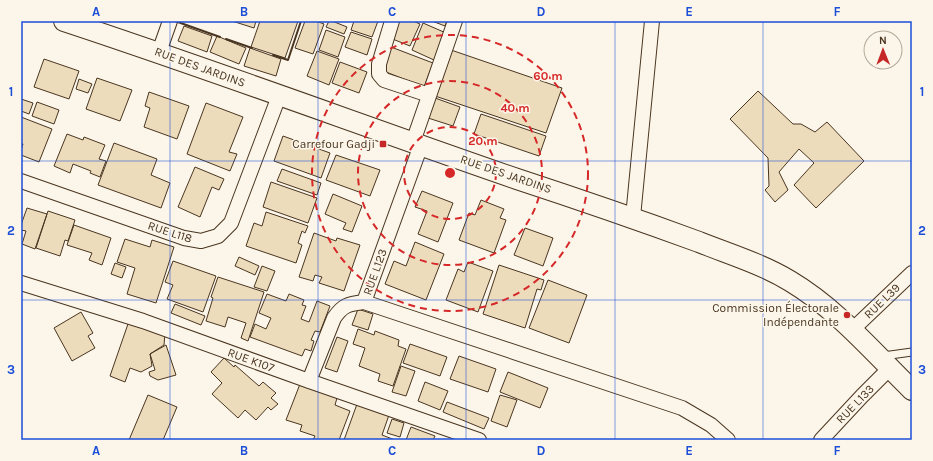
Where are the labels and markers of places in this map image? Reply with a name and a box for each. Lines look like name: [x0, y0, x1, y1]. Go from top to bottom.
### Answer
place label: Carrefour Gadji: [292, 137, 375, 151]
marker: Carrefour Gadji: [378, 139, 388, 149]
centre of rings: [443, 166, 457, 180]
place label: Commission Électorale Indépendante: [712, 300, 839, 329]
marker: Commission Électorale Indépendante: [842, 310, 852, 320]

